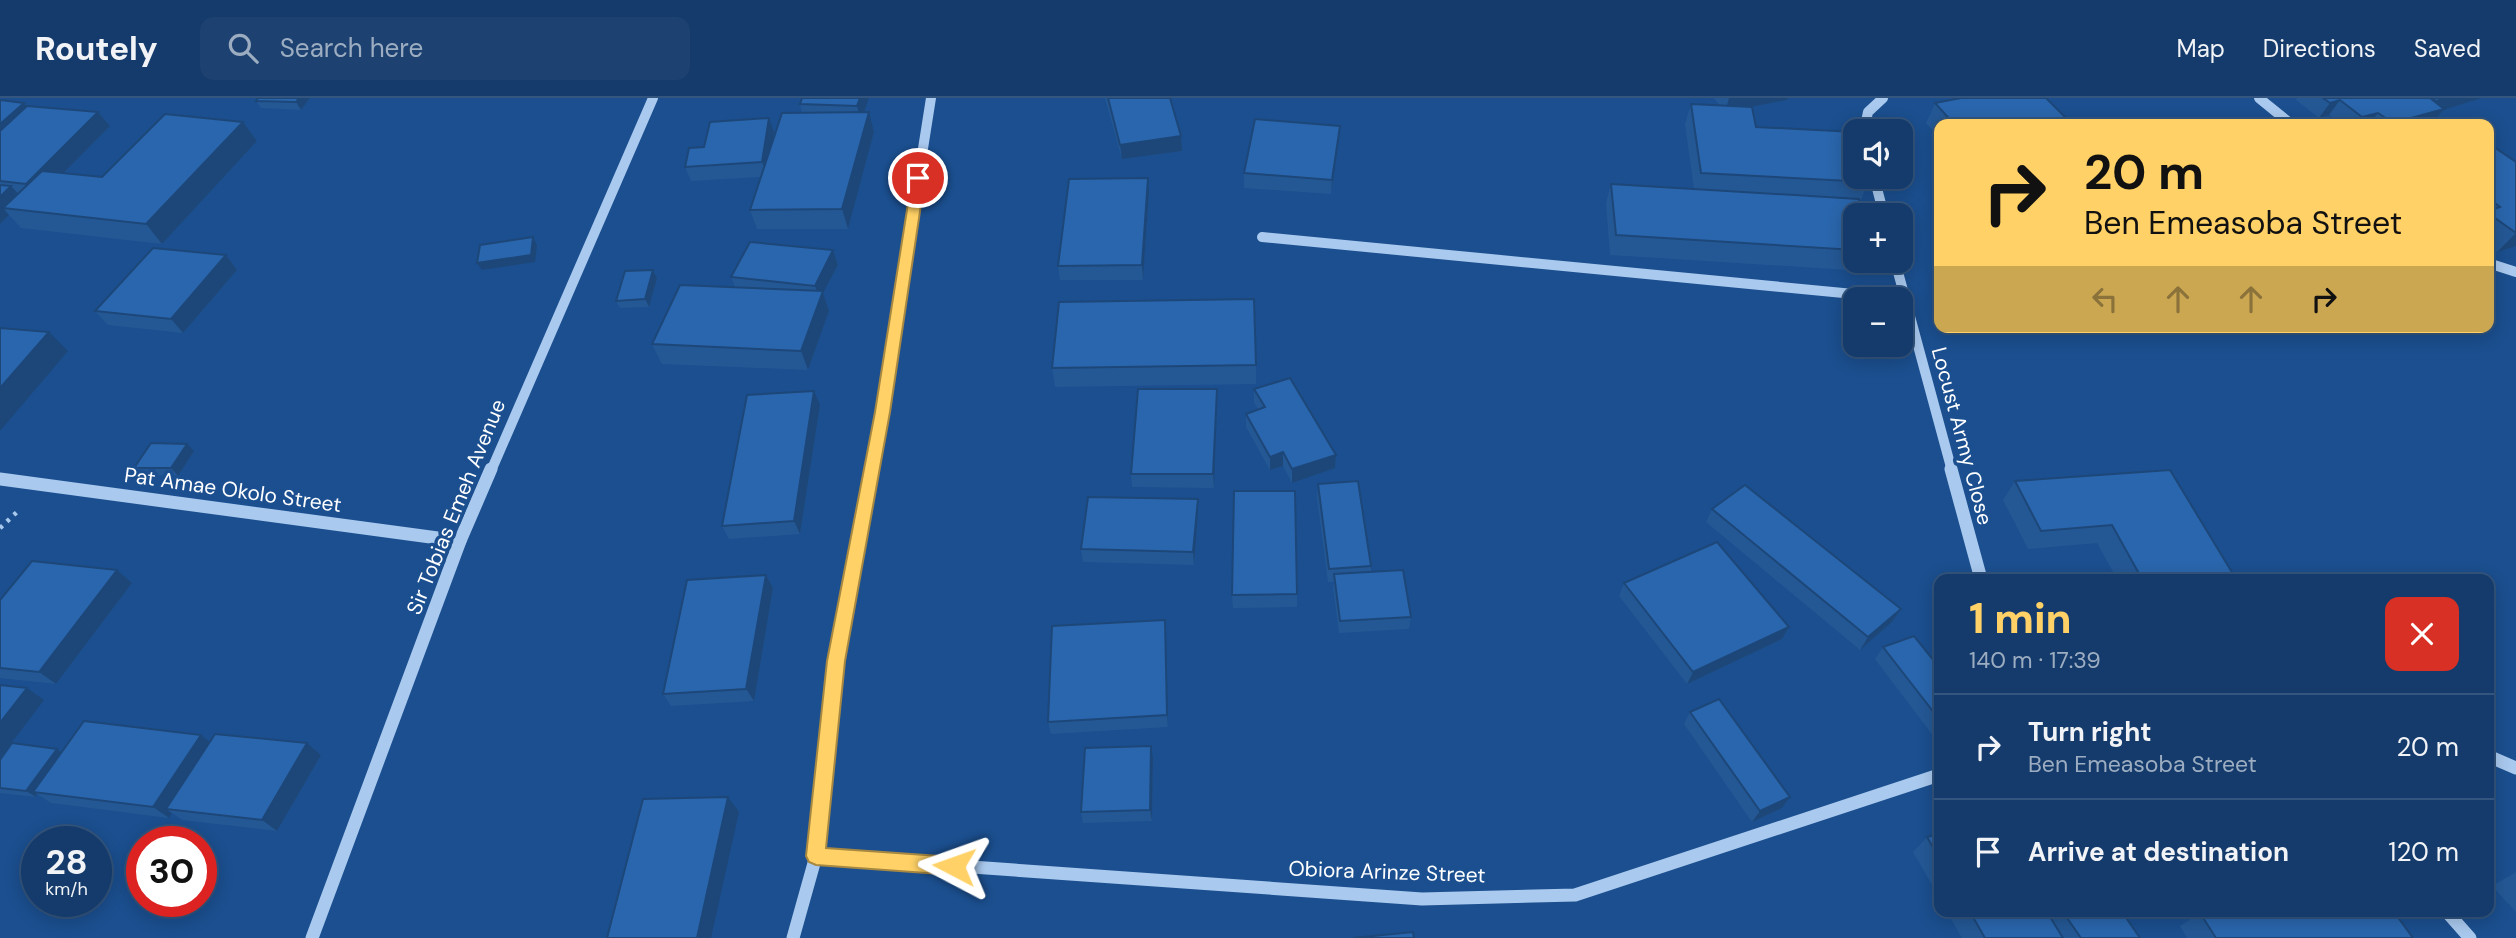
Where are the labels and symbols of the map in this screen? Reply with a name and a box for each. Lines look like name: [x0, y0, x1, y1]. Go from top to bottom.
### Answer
pin: [888, 148, 948, 208]
street label: Locust Army Close: [1925, 344, 1999, 528]
street label: Sir Tobias Emeh Avenue: [400, 395, 512, 619]
street label: Pat Amae Okolo Street: [123, 461, 343, 519]
speed limit sign: 30: [126, 826, 217, 917]
position arrow: [917, 829, 991, 903]
street label: Obiora Arinze Street: [1288, 855, 1486, 889]

